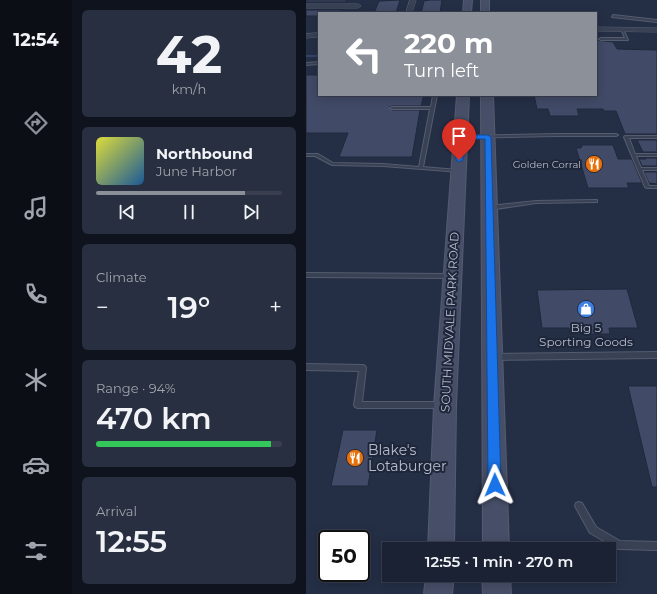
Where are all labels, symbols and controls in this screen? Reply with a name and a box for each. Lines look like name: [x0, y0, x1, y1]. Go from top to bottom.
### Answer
text: 42: [156, 23, 222, 86]
text: 220 m: [404, 26, 493, 60]
icon: left: [338, 28, 390, 80]
text: 12:54: [13, 29, 59, 51]
text: Turn left: [404, 60, 479, 82]
text: km/h: [172, 81, 206, 97]
icon: directions: [22, 109, 50, 137]
pin: [442, 119, 476, 160]
icon: arrive: [448, 125, 470, 147]
text: Northbound: [156, 144, 253, 163]
restaurant icon: Golden Corral: [584, 154, 604, 174]
place label: Golden Corral: [513, 158, 581, 171]
text: June Harbor: [156, 163, 237, 179]
icon: music: [22, 194, 50, 222]
icon: previous: [116, 201, 138, 223]
icon: pause: [178, 201, 200, 223]
icon: next: [240, 201, 262, 223]
street label: SOUTH MIDVALE PARK ROAD: [437, 231, 462, 412]
text: Climate: [96, 269, 147, 285]
icon: phone: [22, 280, 50, 308]
text: 19°: [168, 289, 210, 326]
text: −: [96, 294, 109, 321]
text: +: [269, 294, 282, 321]
shop icon: Big 5 Sporting Goods: [576, 299, 596, 319]
place label: Big 5 Sporting Goods: [539, 320, 633, 349]
icon: climate: [22, 366, 50, 394]
text: Range · 94%: [96, 380, 176, 396]
text: 470 km: [96, 400, 212, 437]
place label: Blake's Lotaburger: [368, 441, 447, 475]
restaurant icon: Blake's Lotaburger: [345, 448, 365, 468]
icon: car: [22, 451, 50, 479]
position arrow: [474, 464, 516, 506]
text: Arrival: [96, 503, 137, 519]
text: 12:55: [96, 523, 167, 560]
speed limit sign: 50: [318, 530, 370, 582]
icon: filters: [22, 537, 50, 565]
text: 12:55 · 1 min · 270 m: [425, 552, 573, 571]

